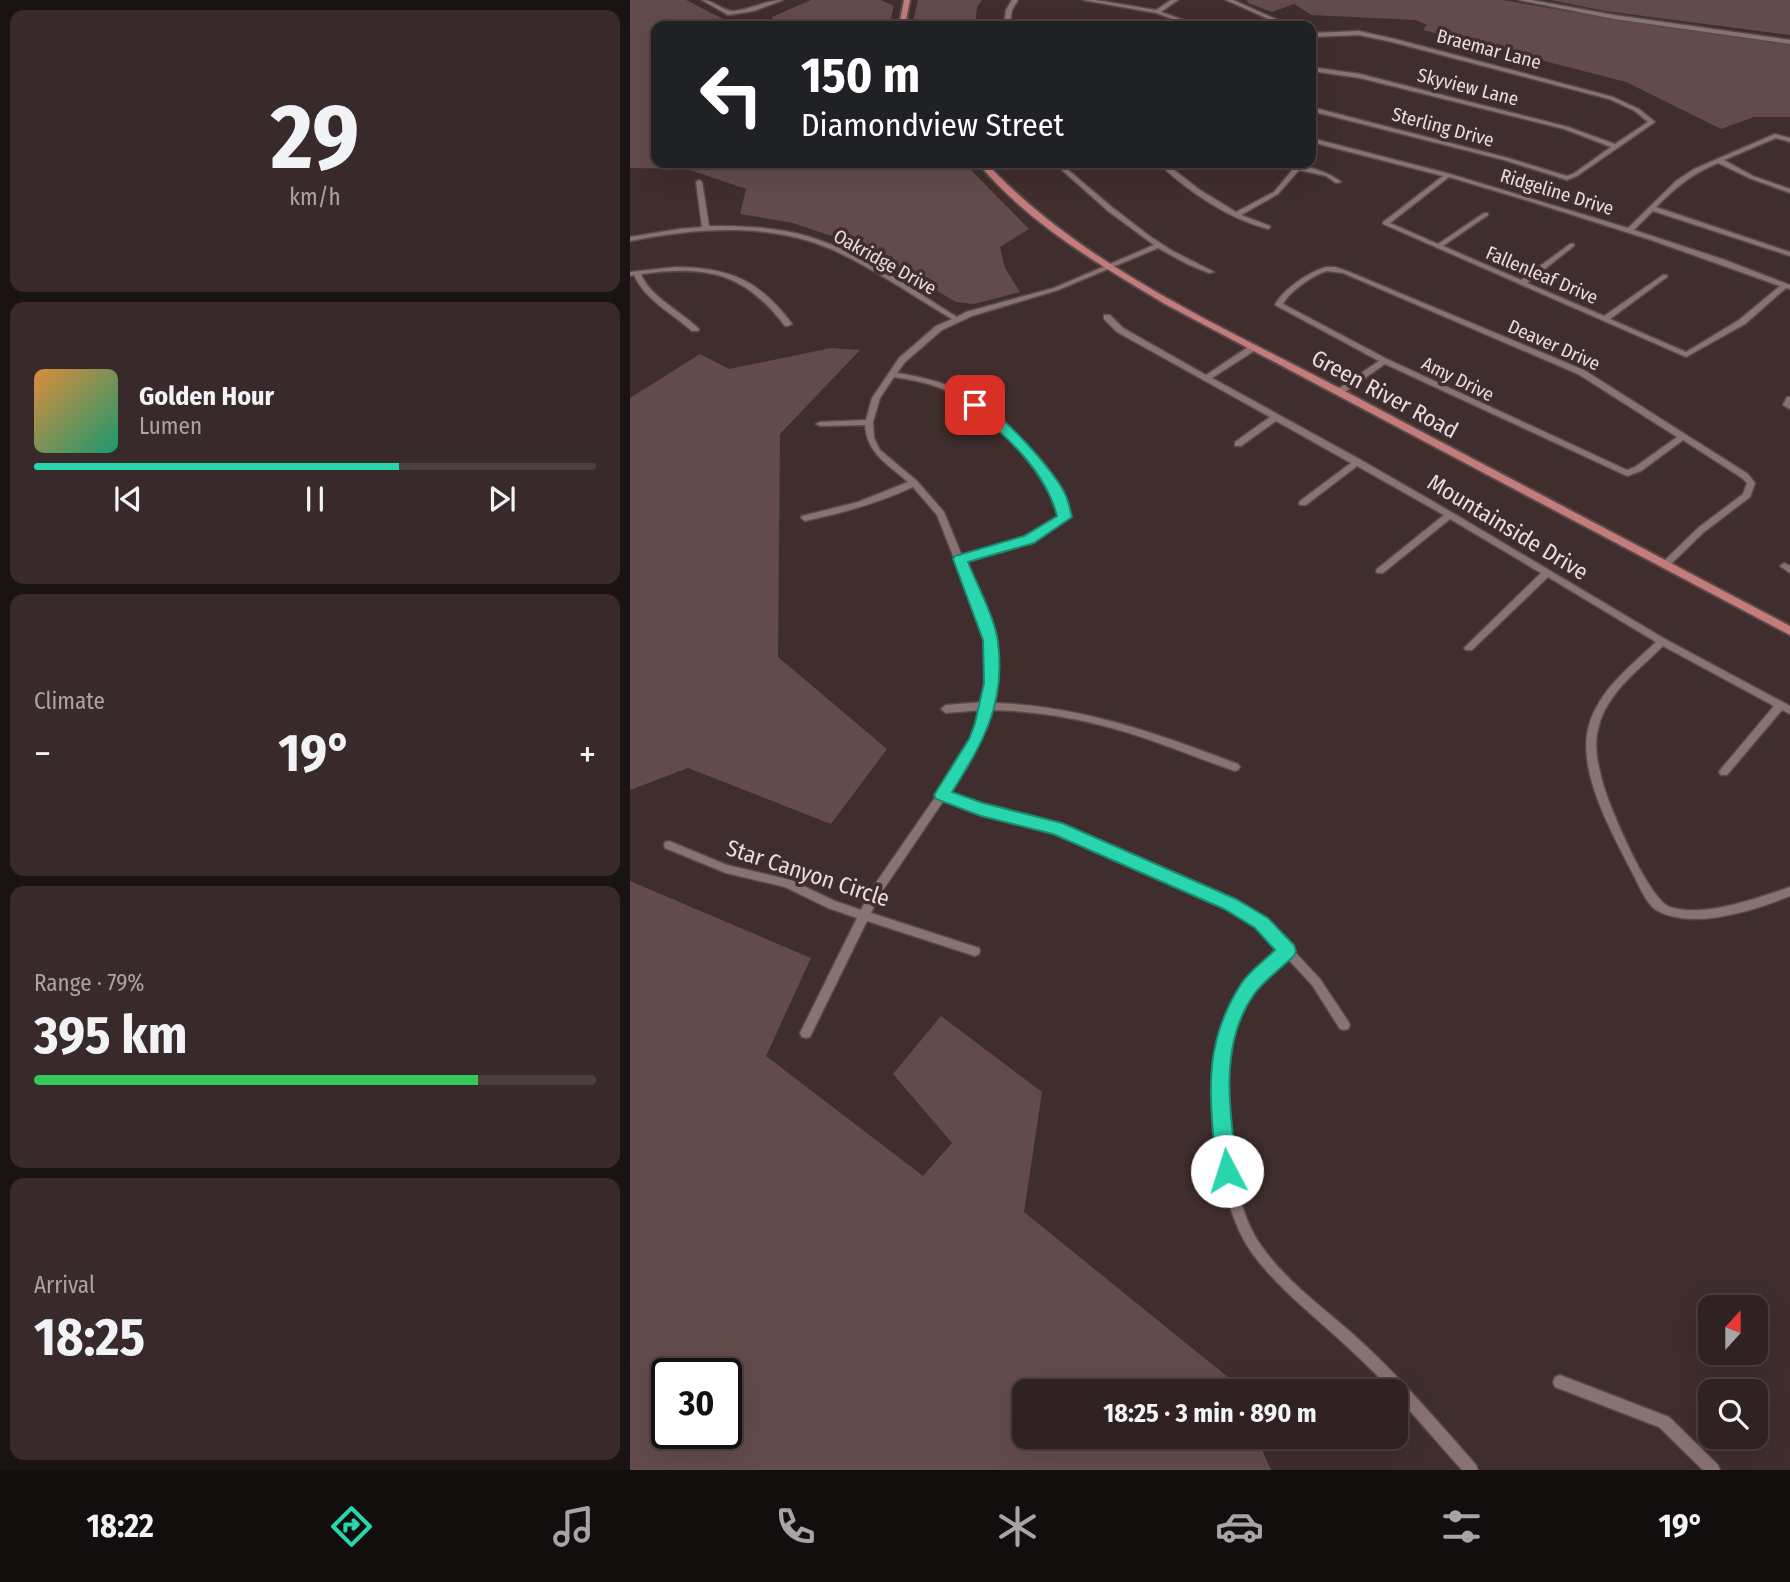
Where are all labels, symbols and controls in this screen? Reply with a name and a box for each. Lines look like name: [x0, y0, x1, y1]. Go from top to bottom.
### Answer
street label: Braemar Lane: [1434, 24, 1544, 74]
text: 150 m: [801, 46, 920, 105]
icon: left: [686, 49, 777, 140]
street label: Skyview Lane: [1415, 63, 1521, 111]
text: 29: [271, 83, 359, 192]
street label: Sterling Drive: [1389, 102, 1497, 152]
text: Diamondview Street: [801, 106, 1064, 144]
street label: Ridgeline Drive: [1498, 164, 1616, 220]
text: km/h: [289, 183, 341, 211]
street label: Oakridge Drive: [829, 224, 941, 300]
street label: Fallenleaf Drive: [1482, 241, 1602, 309]
street label: Deaver Drive: [1504, 314, 1604, 376]
street label: Green River Road: [1307, 344, 1463, 444]
street label: Amy Drive: [1418, 352, 1498, 406]
pin: [945, 375, 1005, 435]
text: Golden Hour: [139, 381, 274, 412]
icon: arrive: [956, 386, 994, 424]
text: Lumen: [139, 412, 202, 440]
street label: Mountainside Drive: [1423, 468, 1593, 586]
icon: previous: [109, 480, 147, 518]
icon: pause: [296, 480, 334, 518]
icon: next: [483, 480, 521, 518]
text: Climate: [34, 687, 105, 715]
text: 19°: [278, 722, 352, 785]
text: −: [34, 731, 51, 777]
text: +: [579, 731, 596, 777]
street label: Star Canyon Circle: [723, 833, 893, 913]
text: Range · 79%: [34, 969, 145, 997]
text: 395 km: [34, 1004, 188, 1067]
position arrow: [1190, 1134, 1264, 1208]
text: Arrival: [34, 1271, 95, 1299]
north arrow: [1698, 1295, 1768, 1365]
map controls: [1698, 1295, 1768, 1449]
text: 18:25: [34, 1306, 145, 1369]
speed limit sign: 30: [651, 1358, 742, 1449]
button: search: [1698, 1379, 1768, 1449]
text: 18:25 · 3 min · 890 m: [1103, 1398, 1317, 1429]
icon: directions: [327, 1502, 376, 1551]
icon: music: [549, 1502, 598, 1551]
icon: phone: [771, 1502, 820, 1551]
icon: climate: [993, 1502, 1042, 1551]
icon: car: [1215, 1502, 1264, 1551]
icon: filters: [1437, 1502, 1486, 1551]
text: 18:22: [86, 1507, 154, 1545]
text: 19°: [1658, 1507, 1704, 1545]

